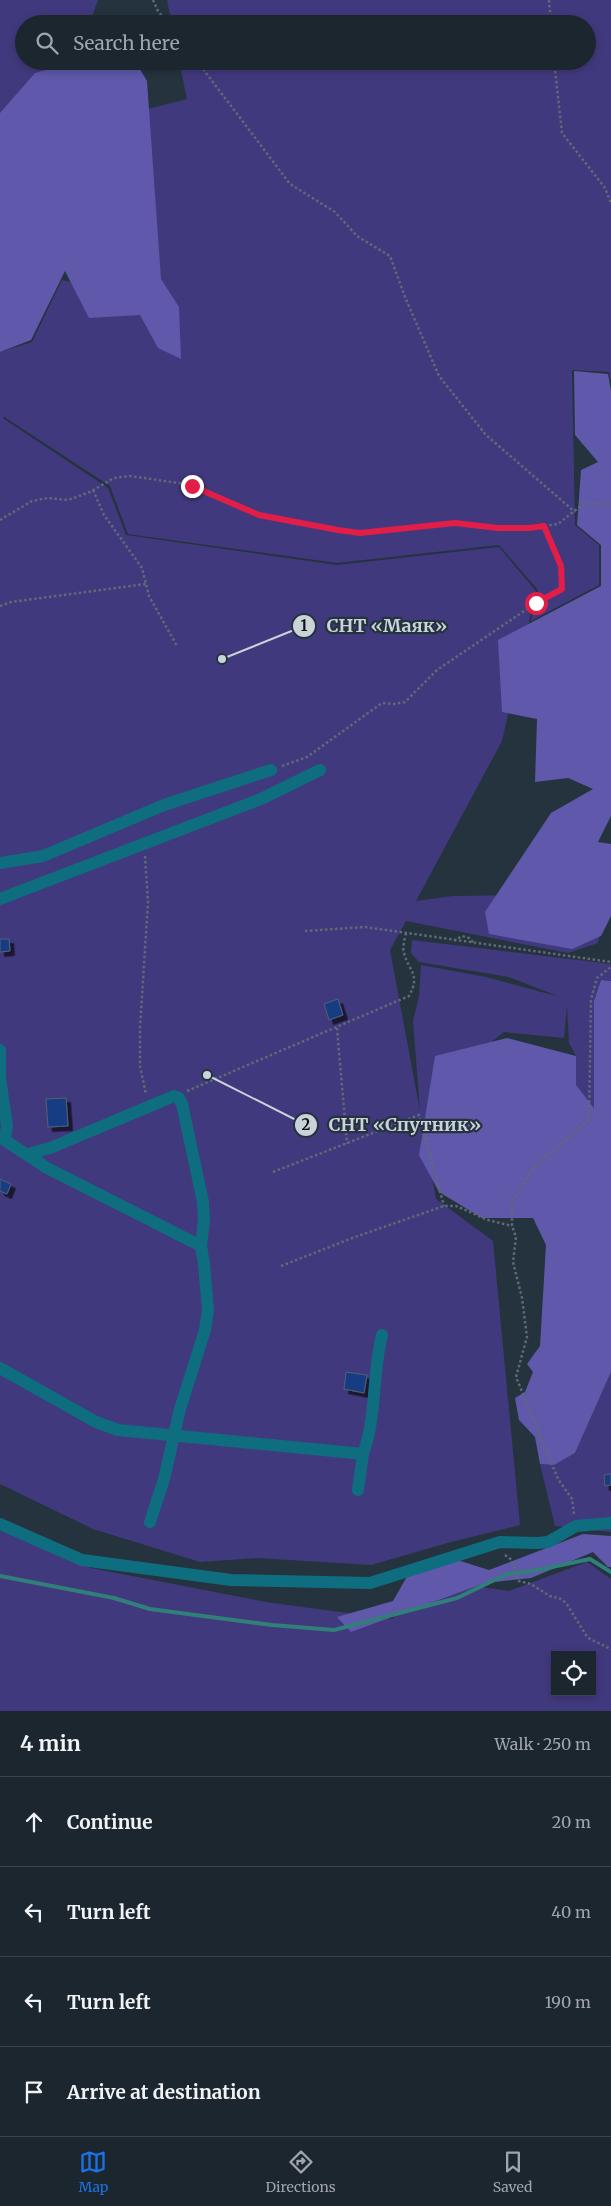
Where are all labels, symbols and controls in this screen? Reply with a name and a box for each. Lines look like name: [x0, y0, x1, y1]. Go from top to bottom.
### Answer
search box: [15, 15, 596, 70]
icon: search: [33, 29, 61, 57]
text: Search here: [73, 31, 180, 55]
route end: [181, 475, 204, 498]
route start: [525, 592, 548, 615]
callout: СНТ «Маяк»: [292, 609, 457, 642]
text: СНТ «Маяк»: [327, 614, 447, 637]
text: 1: [301, 616, 308, 635]
callout: СНТ «Спутник»: [294, 1108, 491, 1141]
text: СНТ «Спутник»: [329, 1113, 481, 1136]
text: 2: [302, 1115, 311, 1134]
map controls: [551, 1651, 596, 1696]
button: locate: [551, 1651, 596, 1696]
text: 4 min: [20, 1730, 81, 1757]
text: Walk · 250 m: [495, 1734, 591, 1754]
icon: ahead: [20, 1808, 48, 1836]
text: Continue: [67, 1810, 153, 1834]
text: 20 m: [552, 1812, 591, 1832]
icon: left: [20, 1898, 48, 1926]
text: Turn left: [67, 1900, 151, 1924]
text: 40 m: [551, 1902, 591, 1922]
icon: left: [20, 1988, 48, 2016]
text: Turn left: [67, 1990, 151, 2014]
text: 190 m: [545, 1992, 591, 2012]
icon: arrive: [20, 2078, 48, 2106]
text: Arrive at destination: [67, 2080, 261, 2104]
tab: Map: [79, 2148, 108, 2196]
tab: Directions: [266, 2148, 336, 2196]
tab: Saved: [493, 2148, 532, 2196]

